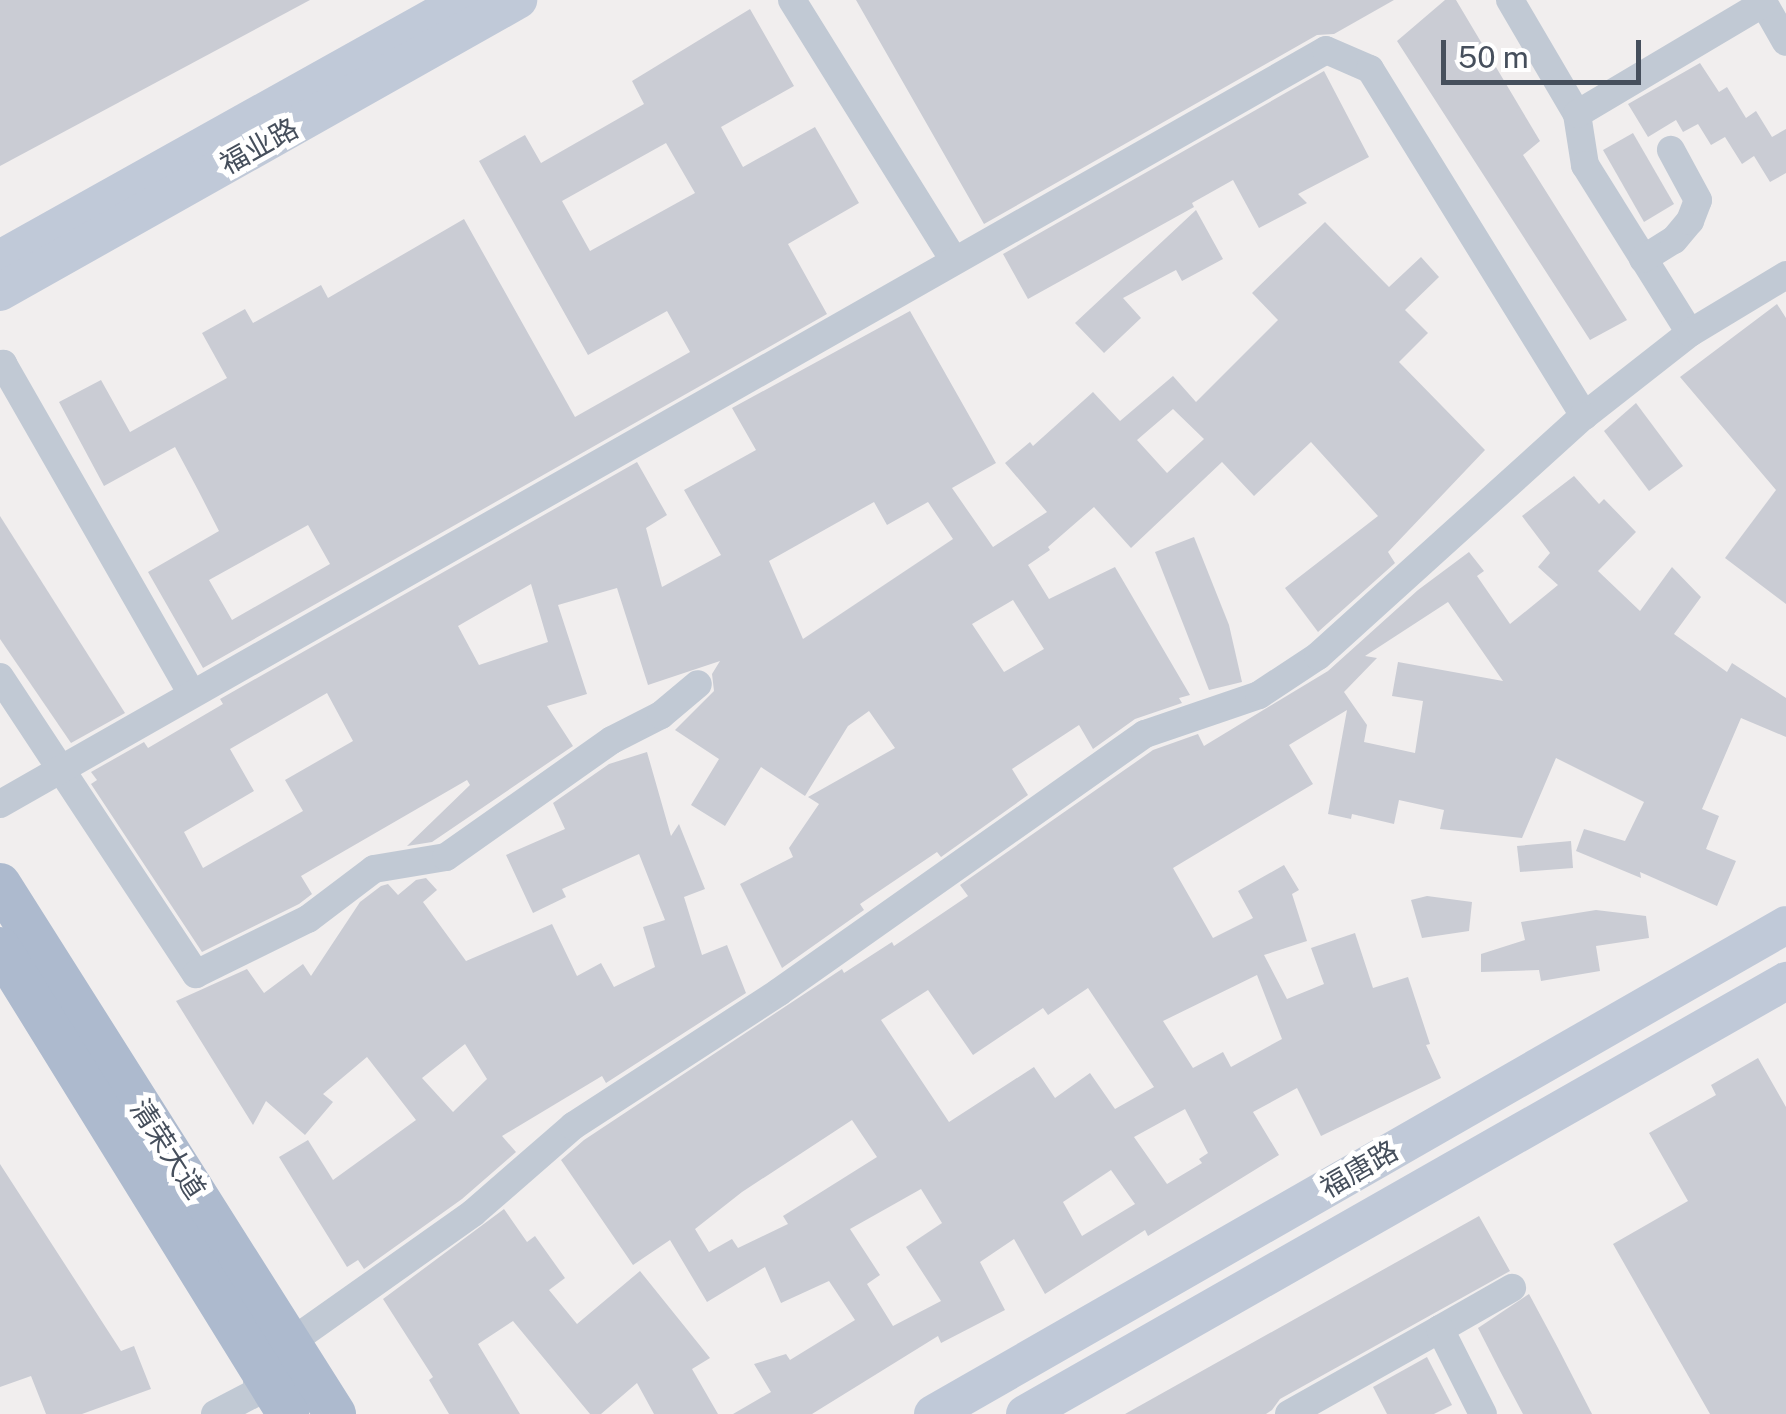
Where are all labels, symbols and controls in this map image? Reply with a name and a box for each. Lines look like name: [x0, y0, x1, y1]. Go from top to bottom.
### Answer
scale bar: [1446, 20, 1646, 82]
text: 50 m: [1458, 39, 1529, 75]
street label: 福业路: [214, 111, 304, 181]
street label: 清荣大道: [123, 1093, 213, 1205]
street label: 福唐路: [1314, 1133, 1404, 1205]

